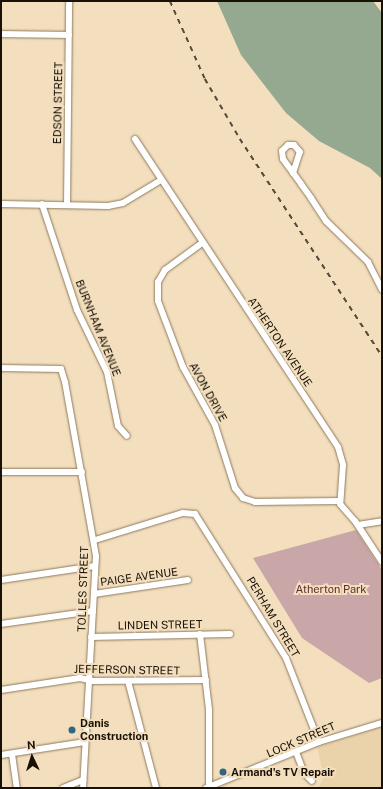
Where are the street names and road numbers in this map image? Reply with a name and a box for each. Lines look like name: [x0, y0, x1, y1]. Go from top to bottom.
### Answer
street label: EDSON STREET: [51, 62, 65, 144]
street label: BURNHAM AVENUE: [73, 278, 123, 378]
street label: ATHERTON AVENUE: [245, 295, 315, 389]
street label: AVON DRIVE: [186, 360, 230, 424]
street label: TOLLES STREET: [75, 546, 91, 632]
street label: PAIGE AVENUE: [99, 565, 179, 589]
street label: PERHAM STREET: [244, 574, 302, 660]
street label: LINDEN STREET: [117, 618, 203, 632]
street label: JEFFERSON STREET: [74, 662, 180, 678]
street label: LOCK STREET: [265, 720, 337, 760]

